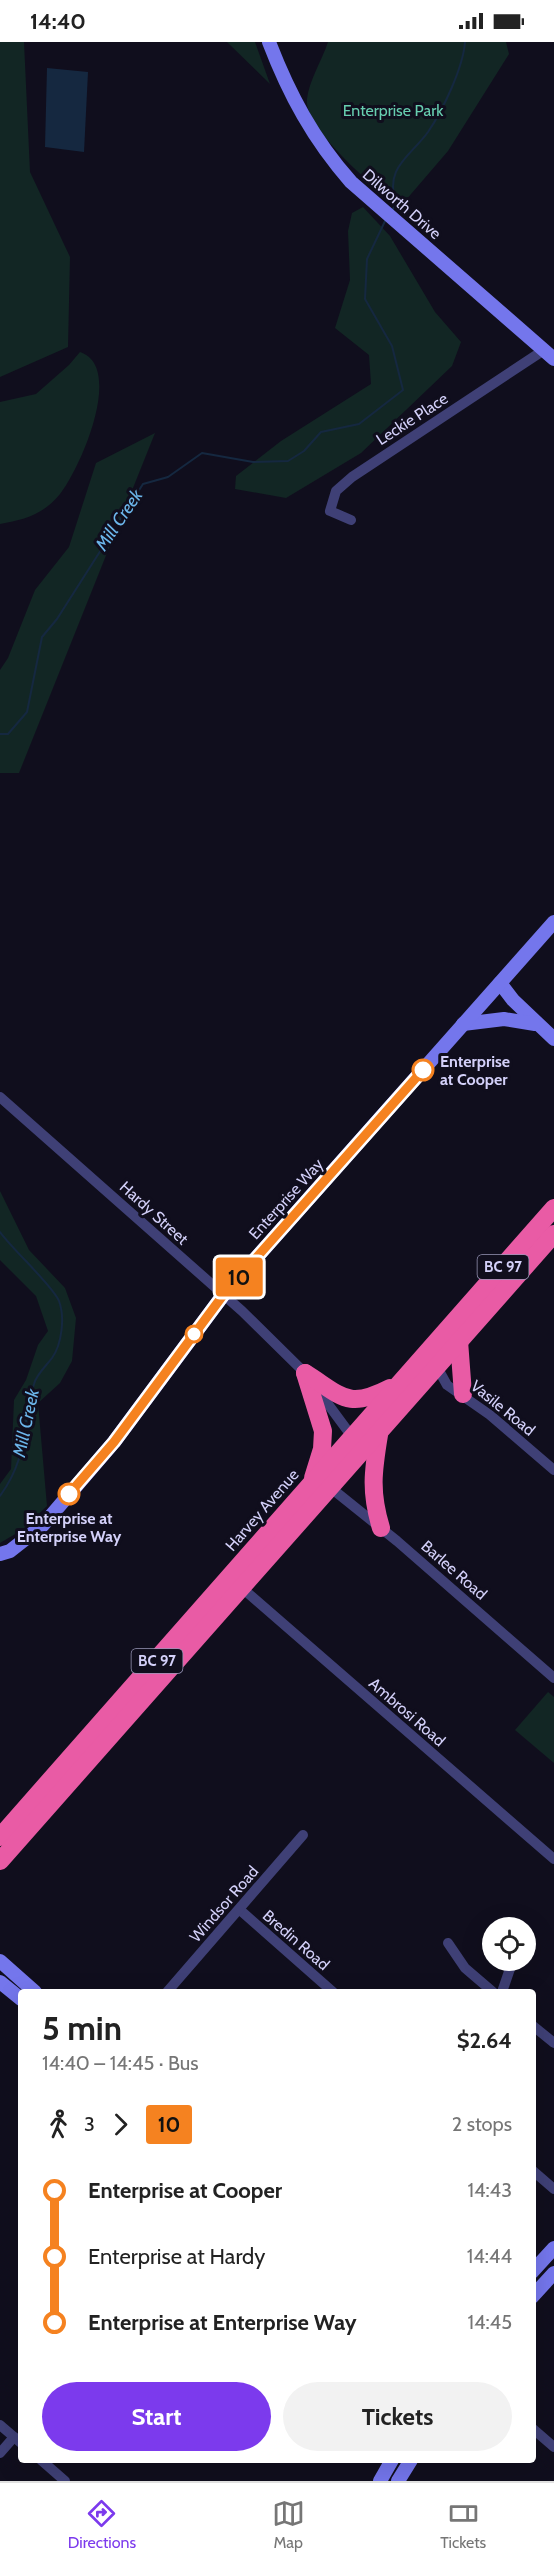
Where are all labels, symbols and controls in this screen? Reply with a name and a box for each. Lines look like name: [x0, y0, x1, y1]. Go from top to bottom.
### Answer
text: 14:40: [30, 8, 86, 35]
park label: Enterprise Park: [343, 101, 444, 120]
street label: Dilworth Drive: [359, 165, 445, 243]
street label: Leckie Place: [373, 389, 451, 449]
water label: Mill Creek: [90, 484, 148, 556]
place label: Enterprise at Cooper: [440, 1052, 510, 1089]
marker: Enterprise at Cooper: [412, 1059, 434, 1081]
street label: Enterprise Way: [245, 1155, 327, 1243]
street label: Hardy Street: [116, 1177, 193, 1249]
road number: BC 97: [478, 1255, 528, 1279]
line badge: 10: [212, 1258, 266, 1296]
text: 10: [228, 1265, 250, 1290]
unlabelled marker: [185, 1325, 203, 1343]
street label: Vasile Road: [467, 1376, 539, 1440]
water label: Mill Creek: [8, 1386, 44, 1460]
street label: Harvey Avenue: [221, 1465, 303, 1555]
marker: Enterprise at Enterprise Way: [58, 1483, 80, 1505]
place label: Enterprise at Enterprise Way: [17, 1509, 122, 1546]
street label: Barlee Road: [417, 1536, 491, 1604]
road number: BC 97: [132, 1649, 182, 1673]
street label: Ambrosi Road: [365, 1674, 449, 1750]
street label: Windsor Road: [186, 1862, 262, 1946]
street label: Bredin Road: [259, 1906, 333, 1974]
map controls: [482, 1917, 536, 1971]
button: locate: [482, 1917, 536, 1971]
text: 5 min: [42, 2008, 122, 2048]
text: $2.64: [457, 2027, 512, 2054]
text: 14:40 – 14:45 · Bus: [42, 2051, 199, 2075]
icon: walk: [42, 2108, 75, 2141]
icon: forward: [104, 2108, 137, 2141]
text: 3: [84, 2112, 95, 2136]
text: 10: [158, 2112, 180, 2137]
text: 2 stops: [452, 2112, 512, 2136]
text: Enterprise at Cooper: [88, 2177, 282, 2204]
text: 14:43: [467, 2178, 512, 2202]
text: Enterprise at Hardy: [88, 2243, 265, 2270]
text: 14:44: [467, 2244, 512, 2268]
text: Enterprise at Enterprise Way: [88, 2309, 357, 2336]
text: 14:45: [467, 2310, 512, 2334]
button: Start: [42, 2382, 271, 2451]
button: Tickets: [283, 2382, 512, 2451]
tab: Directions: [68, 2497, 136, 2552]
tab: Map: [272, 2497, 305, 2552]
tab: Tickets: [440, 2497, 486, 2552]

